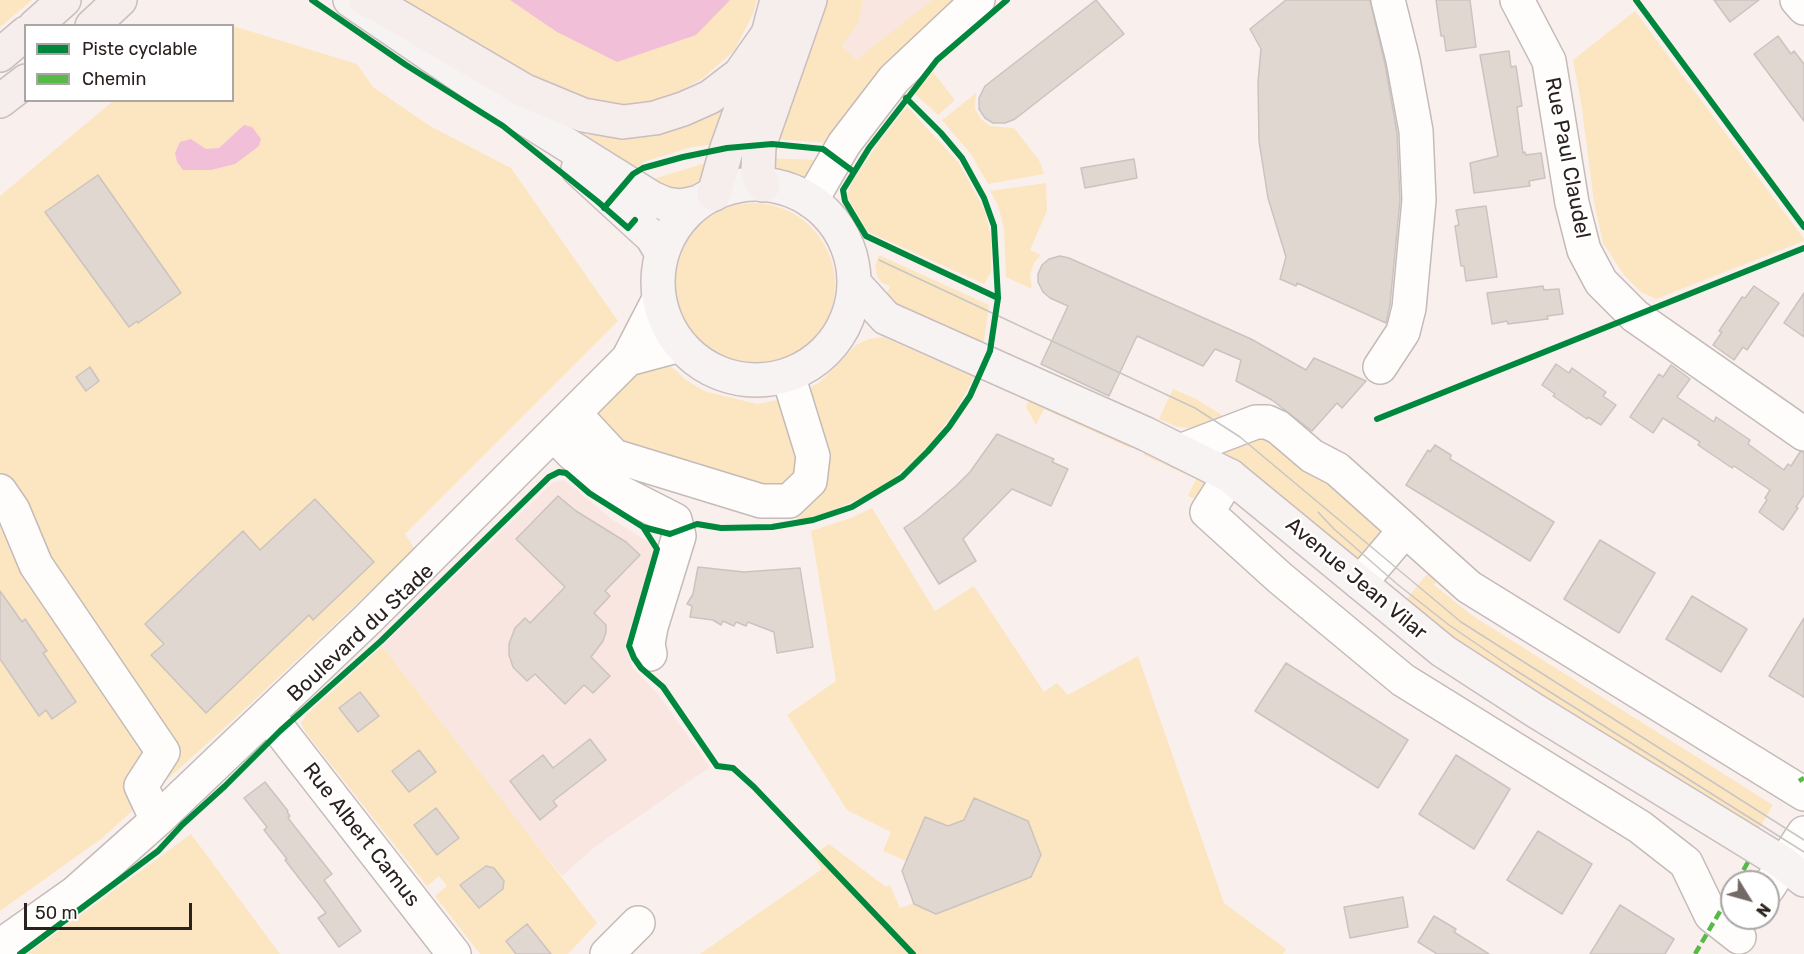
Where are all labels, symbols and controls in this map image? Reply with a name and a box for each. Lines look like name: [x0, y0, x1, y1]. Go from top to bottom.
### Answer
legend: [24, 24, 234, 102]
text: Piste cyclable: [82, 38, 197, 60]
text: Chemin: [82, 68, 146, 90]
street label: Rue Paul Claudel: [1539, 75, 1595, 241]
street label: Avenue Jean Vilar: [1280, 513, 1432, 645]
street label: Boulevard du Stade: [283, 559, 439, 707]
street label: Rue Albert Camus: [297, 758, 425, 912]
north arrow: [1720, 870, 1780, 930]
scale bar: [27, 891, 195, 929]
text: N: [1752, 900, 1774, 920]
text: 50 m: [35, 902, 78, 924]

